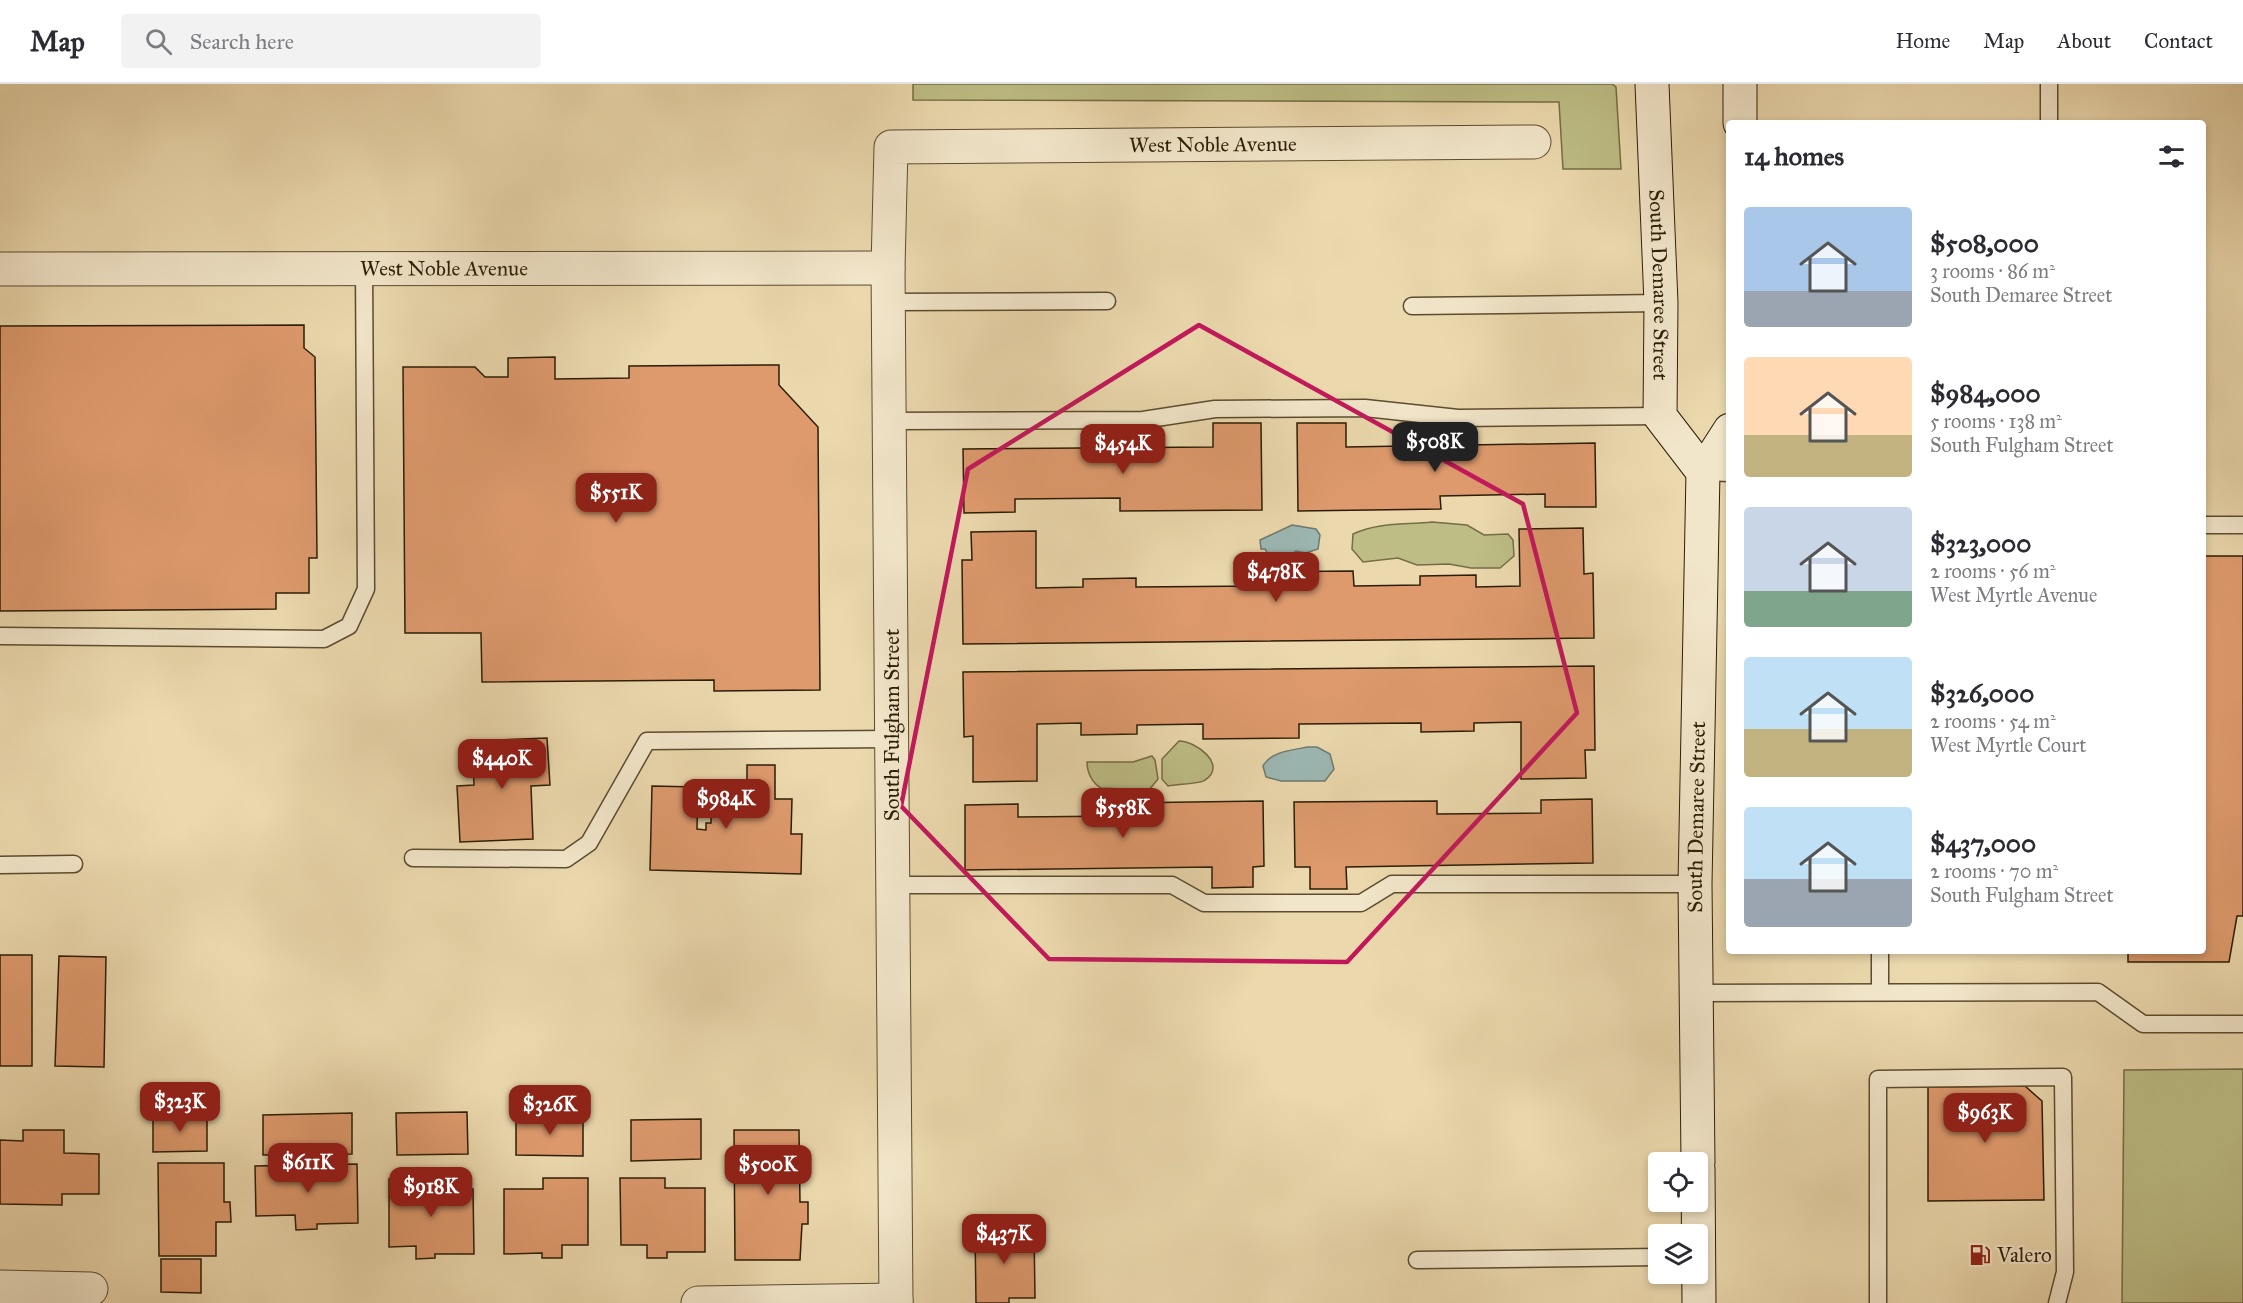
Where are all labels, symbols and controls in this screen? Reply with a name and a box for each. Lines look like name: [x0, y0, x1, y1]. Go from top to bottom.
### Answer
search box: [121, 14, 541, 68]
text: Map: [30, 24, 85, 59]
icon: search: [142, 25, 175, 58]
text: Search here: [190, 28, 294, 55]
text: Home: [1895, 28, 1950, 54]
text: Map: [1983, 28, 2024, 54]
text: About: [2057, 28, 2111, 54]
text: Contact: [2144, 28, 2213, 54]
street label: West Noble Avenue: [1129, 131, 1297, 158]
text: 14 homes: [1744, 140, 1844, 172]
icon: filters: [2155, 140, 2188, 173]
street label: South Demaree Street: [1643, 189, 1674, 381]
text: $508,000: [1930, 227, 2039, 259]
icon: home: [1792, 231, 1864, 303]
street label: West Noble Avenue: [360, 255, 528, 282]
text: 3 rooms · 86 m²: [1930, 259, 2055, 283]
text: South Demaree Street: [1930, 283, 2112, 307]
text: $984,000: [1930, 377, 2041, 409]
icon: home: [1792, 381, 1864, 453]
text: 5 rooms · 138 m²: [1930, 409, 2062, 433]
pin: $508K: [1393, 422, 1477, 473]
pin: $454K: [1081, 424, 1165, 475]
text: $508K: [1406, 429, 1464, 453]
text: $454K: [1094, 431, 1152, 455]
text: South Fulgham Street: [1930, 433, 2114, 457]
pin: $551K: [574, 473, 658, 524]
text: $551K: [590, 480, 642, 504]
text: $323,000: [1930, 527, 2031, 559]
icon: home: [1792, 531, 1864, 603]
pin: $478K: [1234, 552, 1318, 603]
text: $478K: [1247, 559, 1305, 583]
text: 2 rooms · 56 m²: [1930, 559, 2056, 583]
text: West Myrtle Avenue: [1930, 583, 2097, 607]
street label: South Fulgham Street: [879, 628, 905, 821]
text: $326,000: [1930, 677, 2034, 709]
icon: home: [1792, 681, 1864, 753]
text: 2 rooms · 54 m²: [1930, 709, 2056, 733]
street label: South Demaree Street: [1682, 720, 1711, 913]
text: West Myrtle Court: [1930, 733, 2086, 757]
pin: $440K: [460, 739, 544, 790]
text: $440K: [472, 746, 532, 770]
pin: $984K: [684, 779, 768, 830]
text: $984K: [697, 786, 755, 810]
pin: $558K: [1081, 788, 1165, 839]
text: $558K: [1095, 795, 1151, 819]
text: $437,000: [1930, 827, 2036, 859]
icon: home: [1792, 831, 1864, 903]
text: 2 rooms · 70 m²: [1930, 859, 2058, 883]
text: South Fulgham Street: [1930, 883, 2114, 907]
pin: $323K: [138, 1082, 222, 1133]
pin: $326K: [508, 1085, 592, 1136]
text: $323K: [154, 1089, 206, 1113]
text: $326K: [523, 1092, 577, 1116]
pin: $963K: [1943, 1093, 2027, 1144]
text: $963K: [1957, 1100, 2013, 1124]
pin: $611K: [266, 1143, 350, 1194]
pin: $500K: [726, 1145, 810, 1196]
text: $611K: [282, 1150, 334, 1174]
text: $500K: [739, 1152, 797, 1176]
map controls: [1648, 1152, 1708, 1284]
button: locate: [1648, 1152, 1708, 1212]
pin: $918K: [389, 1167, 473, 1218]
text: $918K: [403, 1174, 459, 1198]
pin: $437K: [962, 1214, 1046, 1265]
text: $437K: [976, 1221, 1032, 1245]
button: layers: [1648, 1224, 1708, 1284]
place label: Valero: [1996, 1242, 2052, 1268]
fuel station icon: Valero: [1968, 1243, 1992, 1267]

